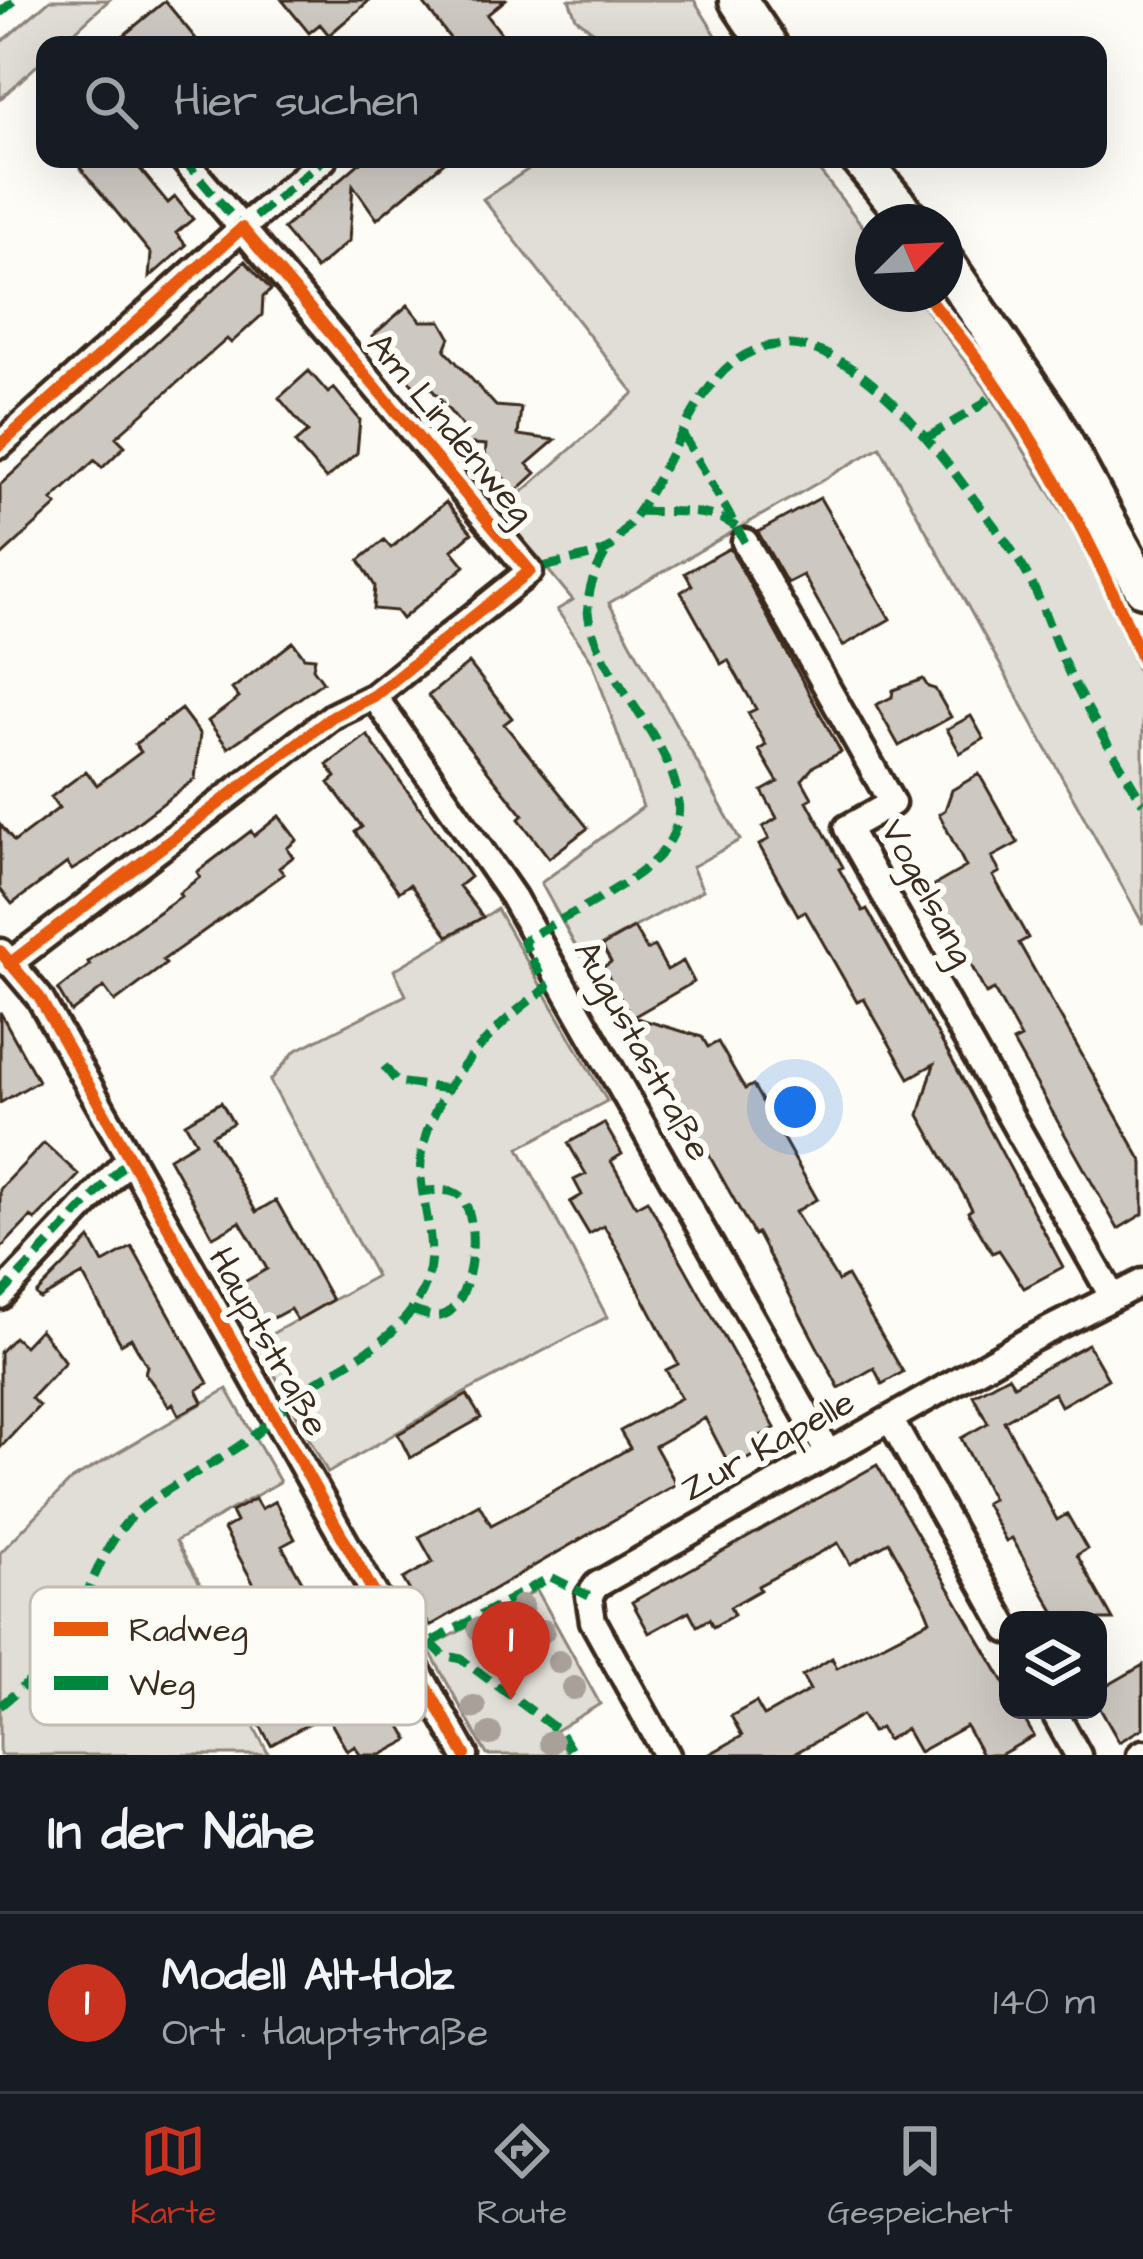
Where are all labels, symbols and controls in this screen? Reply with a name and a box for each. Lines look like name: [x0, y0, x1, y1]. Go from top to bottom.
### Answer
search box: [36, 36, 1107, 168]
icon: search: [78, 69, 144, 135]
text: Hier suchen: [174, 71, 418, 133]
north arrow: [855, 204, 963, 312]
street label: Am Lindenweg: [354, 322, 546, 537]
street label: Vogelsang: [866, 811, 987, 976]
street label: Augustastraße: [559, 931, 724, 1171]
your location: [765, 1077, 825, 1137]
street label: Hauptstraße: [195, 1238, 341, 1446]
street label: Zur Kapelle: [672, 1377, 864, 1515]
legend: [30, 1587, 426, 1725]
pin: 1: [472, 1601, 550, 1700]
text: Radweg: [129, 1608, 248, 1656]
map controls: [999, 1611, 1107, 1719]
button: layers: [999, 1611, 1107, 1719]
text: Weg: [129, 1662, 195, 1710]
text: In der Nähe: [48, 1798, 315, 1869]
text: Modell Alt-Holz: [162, 1945, 454, 2007]
text: 1: [85, 1976, 90, 2030]
text: 140 m: [993, 1976, 1095, 2030]
text: Ort · Hauptstraße: [162, 2007, 488, 2061]
tab: Karte: [130, 2118, 216, 2236]
tab: Route: [477, 2118, 567, 2236]
tab: Gespeichert: [828, 2118, 1013, 2236]

